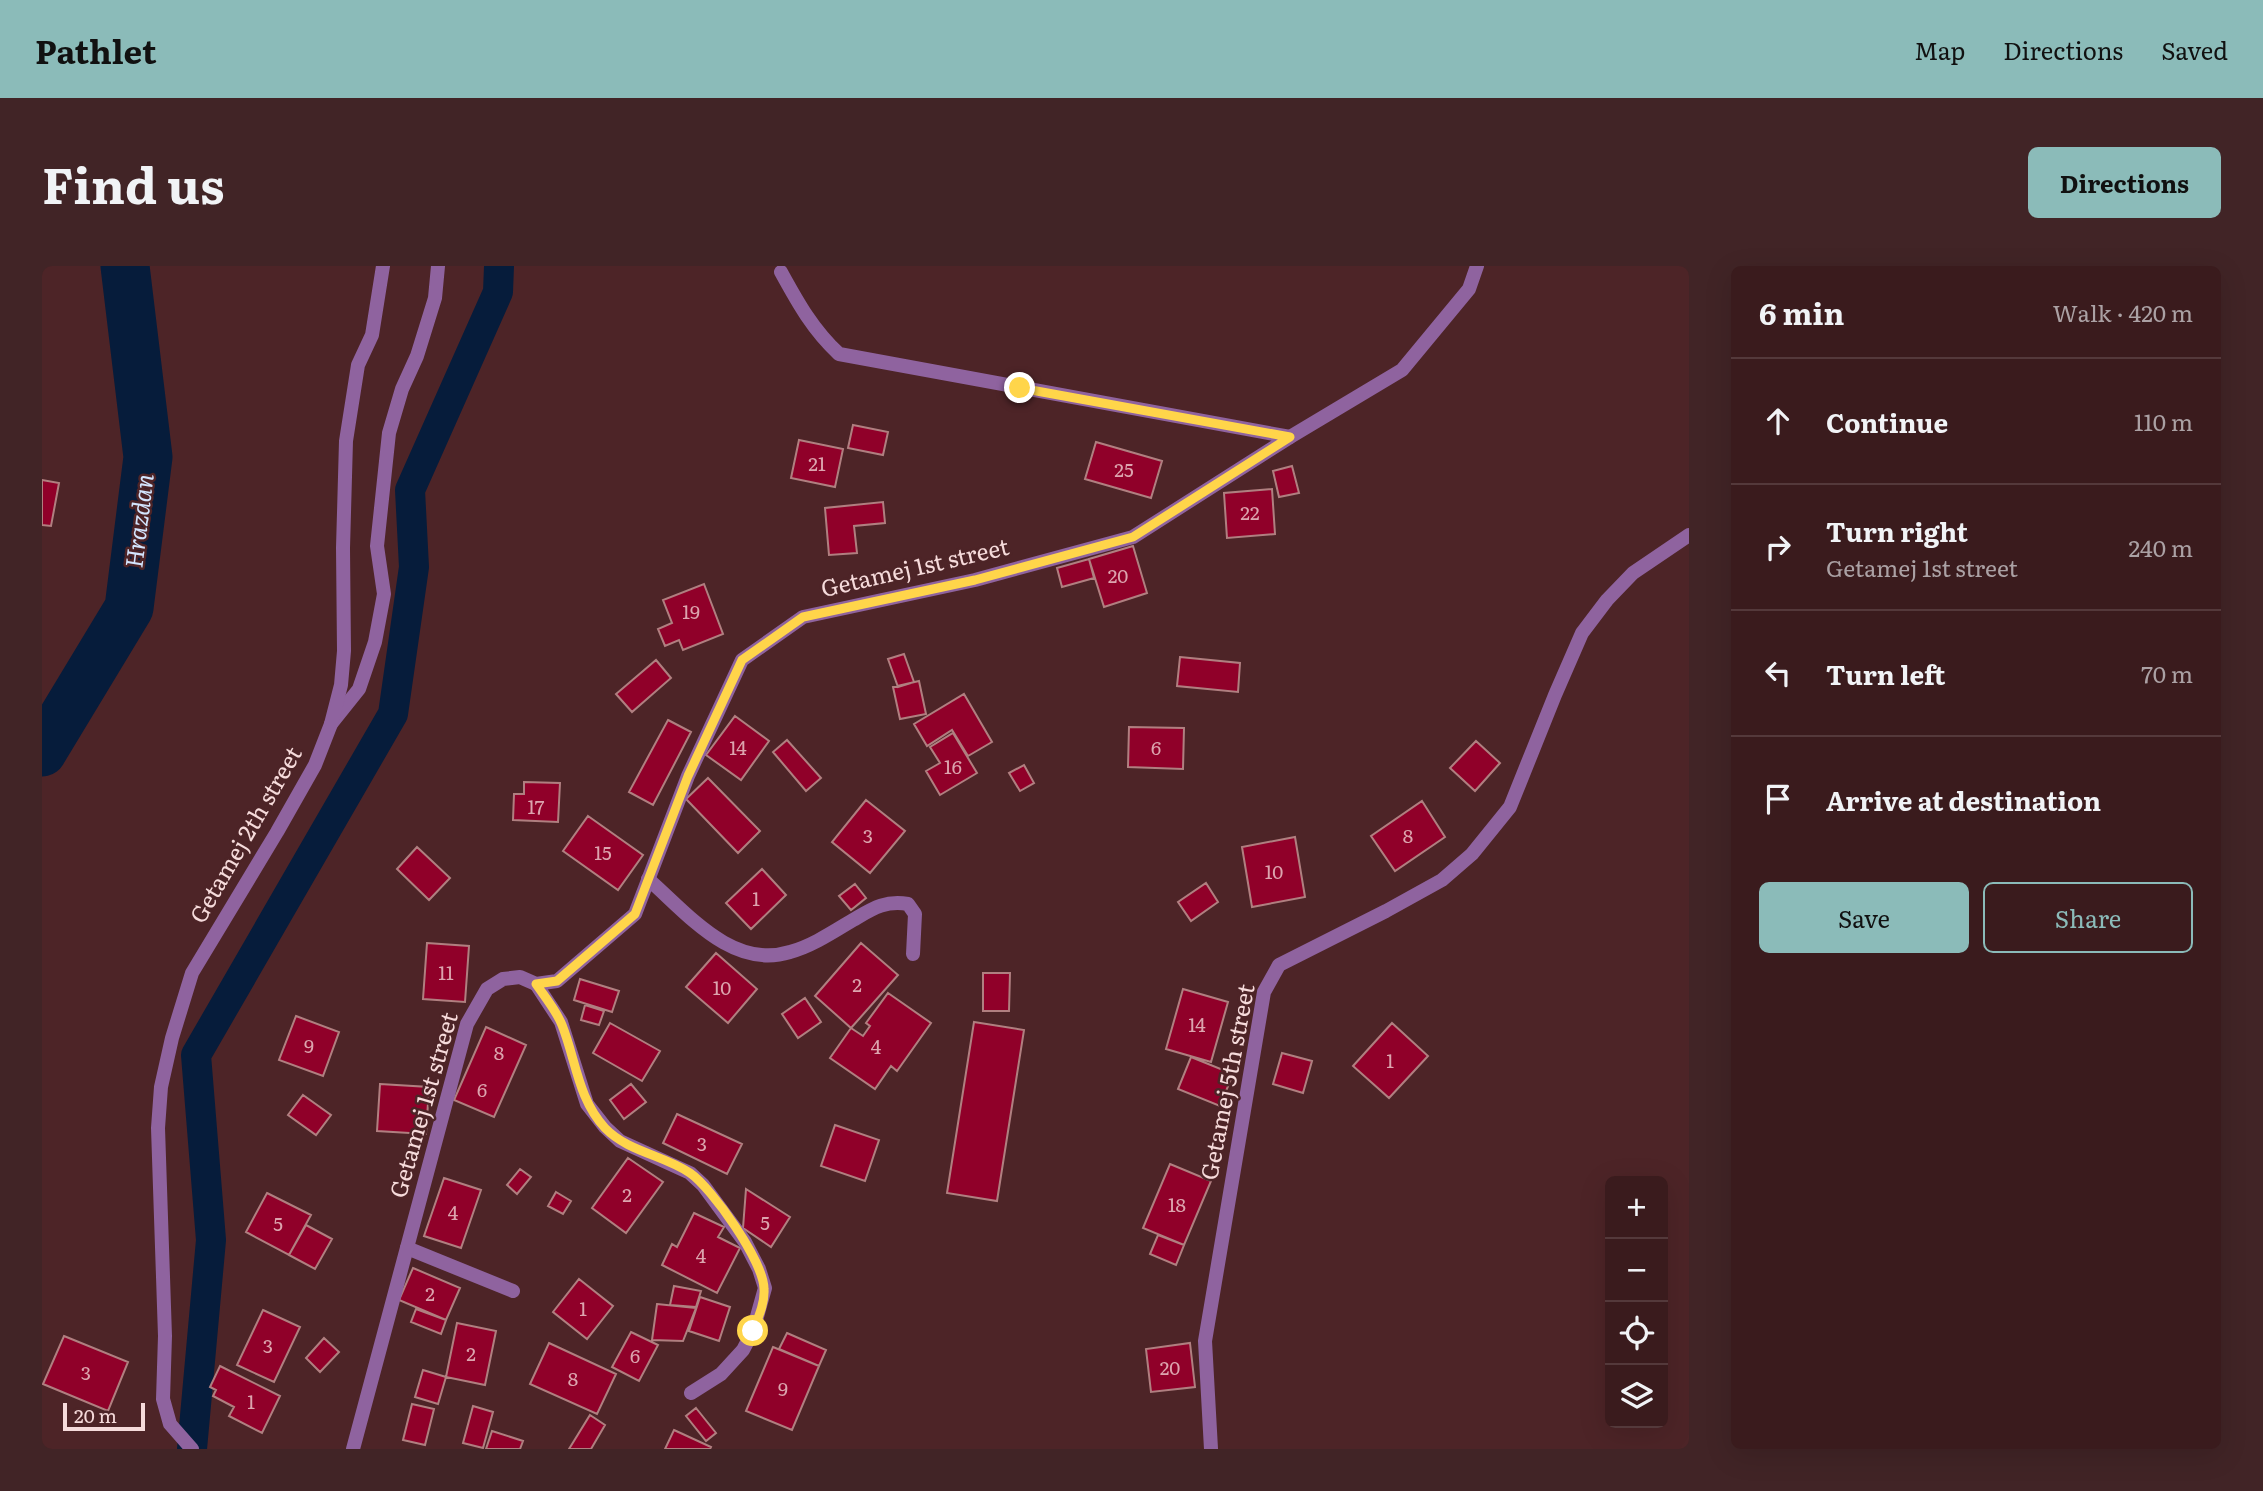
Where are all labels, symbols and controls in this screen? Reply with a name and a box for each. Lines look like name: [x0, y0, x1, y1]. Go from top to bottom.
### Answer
text: Pathlet: [35, 25, 156, 74]
text: Map: [1914, 32, 1965, 67]
text: Directions: [2003, 32, 2123, 67]
text: Saved: [2161, 32, 2228, 67]
text: Find us: [42, 146, 225, 219]
button: Directions: [2028, 147, 2221, 218]
text: 6 min: [1759, 290, 1844, 334]
text: Walk · 420 m: [2053, 295, 2193, 329]
route end: [1004, 372, 1035, 403]
icon: ahead: [1759, 402, 1797, 440]
text: Continue: [1826, 402, 1948, 441]
text: 110 m: [2134, 404, 2193, 438]
house number: 21: [808, 449, 826, 477]
house number: 25: [1114, 455, 1134, 483]
water label: Hrazdan: [114, 472, 161, 570]
house number: 22: [1240, 498, 1260, 526]
text: Turn right: [1826, 511, 1968, 550]
street label: Getamej 1st street: [817, 528, 1012, 604]
icon: right: [1759, 528, 1797, 566]
text: 240 m: [2128, 530, 2193, 564]
text: Getamej 1st street: [1826, 550, 2018, 584]
house number: 20: [1108, 561, 1128, 589]
house number: 19: [682, 597, 700, 625]
icon: left: [1759, 654, 1797, 692]
text: Turn left: [1826, 654, 1945, 693]
text: 70 m: [2141, 656, 2193, 690]
house number: 14: [729, 733, 747, 761]
house number: 6: [1151, 733, 1161, 761]
street label: Getamej 2th street: [180, 739, 309, 929]
house number: 16: [944, 752, 962, 780]
icon: arrive: [1759, 780, 1797, 818]
text: Arrive at destination: [1826, 780, 2101, 819]
house number: 17: [528, 792, 545, 820]
house number: 3: [863, 821, 873, 849]
house number: 8: [1403, 821, 1413, 849]
house number: 15: [594, 838, 612, 866]
house number: 10: [1265, 857, 1283, 885]
button: Save: [1759, 882, 1969, 953]
button: Share: [1983, 882, 2193, 953]
house number: 1: [752, 884, 760, 912]
house number: 11: [438, 958, 454, 986]
house number: 2: [852, 970, 862, 998]
house number: 10: [713, 973, 731, 1001]
street label: Getamej 5th street: [1190, 980, 1262, 1183]
street label: Getamej 1st street: [379, 1007, 465, 1201]
house number: 14: [1188, 1010, 1206, 1038]
house number: 9: [304, 1031, 314, 1059]
house number: 4: [871, 1032, 882, 1060]
house number: 8: [494, 1038, 504, 1066]
house number: 1: [1386, 1046, 1394, 1074]
house number: 6: [477, 1075, 487, 1103]
house number: 3: [697, 1129, 707, 1157]
map controls: [1605, 1176, 1668, 1428]
button: +: [1605, 1176, 1668, 1239]
house number: 2: [622, 1180, 632, 1208]
house number: 18: [1168, 1190, 1186, 1218]
house number: 4: [448, 1198, 459, 1226]
house number: 5: [760, 1208, 770, 1236]
house number: 5: [273, 1209, 283, 1237]
button: −: [1605, 1239, 1668, 1302]
house number: 4: [696, 1241, 707, 1269]
house number: 2: [425, 1279, 435, 1307]
house number: 1: [579, 1294, 587, 1322]
button: locate: [1605, 1302, 1668, 1365]
route start: [737, 1315, 768, 1346]
house number: 3: [263, 1331, 273, 1359]
house number: 2: [466, 1339, 476, 1367]
house number: 6: [630, 1341, 640, 1369]
house number: 20: [1160, 1353, 1180, 1381]
house number: 3: [81, 1358, 91, 1386]
house number: 8: [568, 1364, 578, 1392]
button: layers: [1605, 1365, 1668, 1428]
house number: 9: [778, 1374, 788, 1402]
house number: 1: [247, 1387, 255, 1415]
scale bar: [63, 1400, 145, 1432]
text: 20 m: [74, 1401, 117, 1429]

